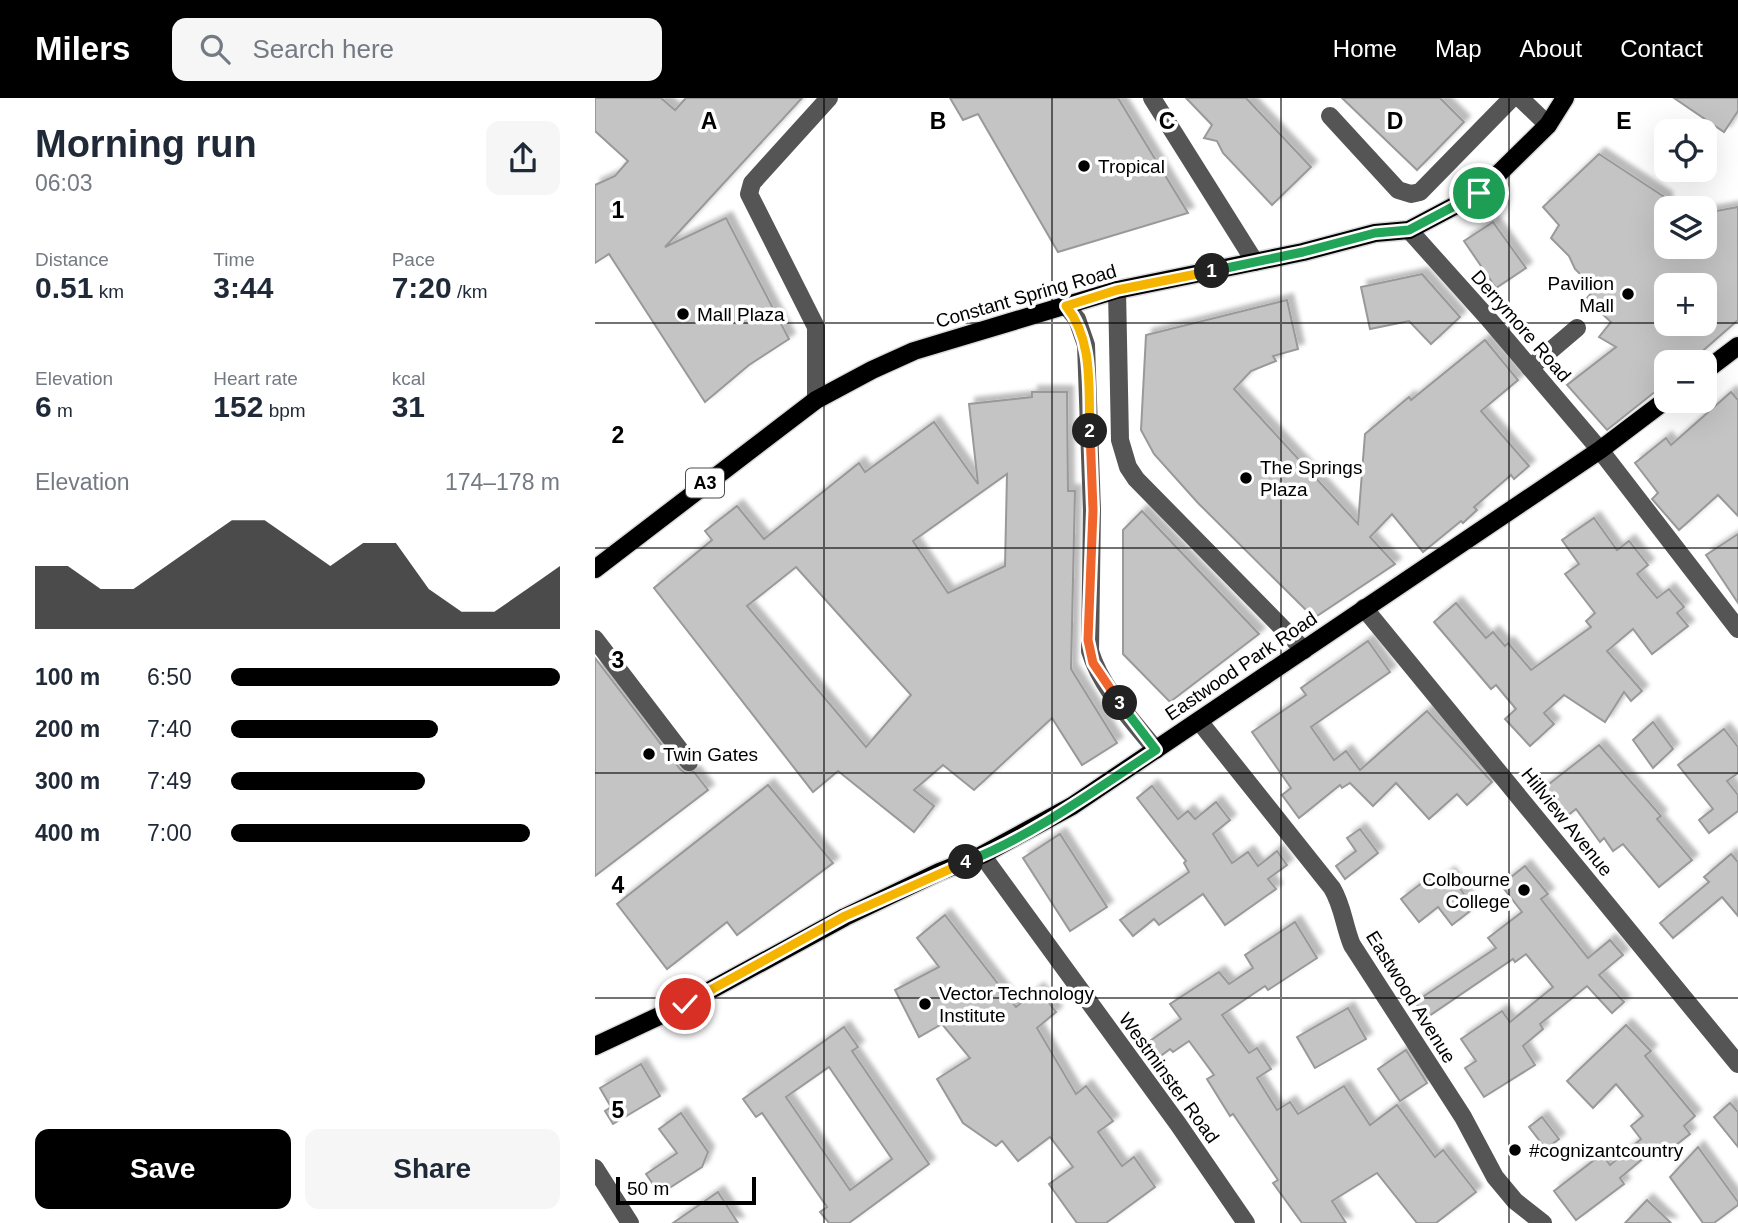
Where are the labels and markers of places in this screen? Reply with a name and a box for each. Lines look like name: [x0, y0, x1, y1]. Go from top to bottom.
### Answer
place label: Tropical: [1098, 156, 1165, 177]
marker: Tropical: [1076, 158, 1092, 174]
pin: [1449, 163, 1509, 223]
pin: 1: [1195, 254, 1229, 288]
place label: Pavilion Mall: [1547, 273, 1614, 316]
marker: Pavilion Mall: [1620, 286, 1636, 302]
place label: Mall Plaza: [697, 304, 785, 325]
marker: Mall Plaza: [675, 306, 691, 322]
pin: 2: [1072, 414, 1107, 448]
place label: The Springs Plaza: [1260, 457, 1362, 500]
marker: The Springs Plaza: [1238, 470, 1254, 486]
pin: 3: [1103, 686, 1137, 720]
place label: Twin Gates: [663, 744, 758, 765]
marker: Twin Gates: [641, 746, 657, 762]
pin: 4: [949, 844, 983, 880]
place label: Colbourne College: [1422, 869, 1510, 912]
marker: Colbourne College: [1516, 882, 1532, 898]
pin: [655, 974, 715, 1034]
place label: Vector Technology Institute: [939, 983, 1094, 1026]
marker: Vector Technology Institute: [917, 996, 933, 1012]
place label: #cognizantcountry: [1529, 1140, 1684, 1161]
marker: #cognizantcountry: [1507, 1142, 1523, 1158]

